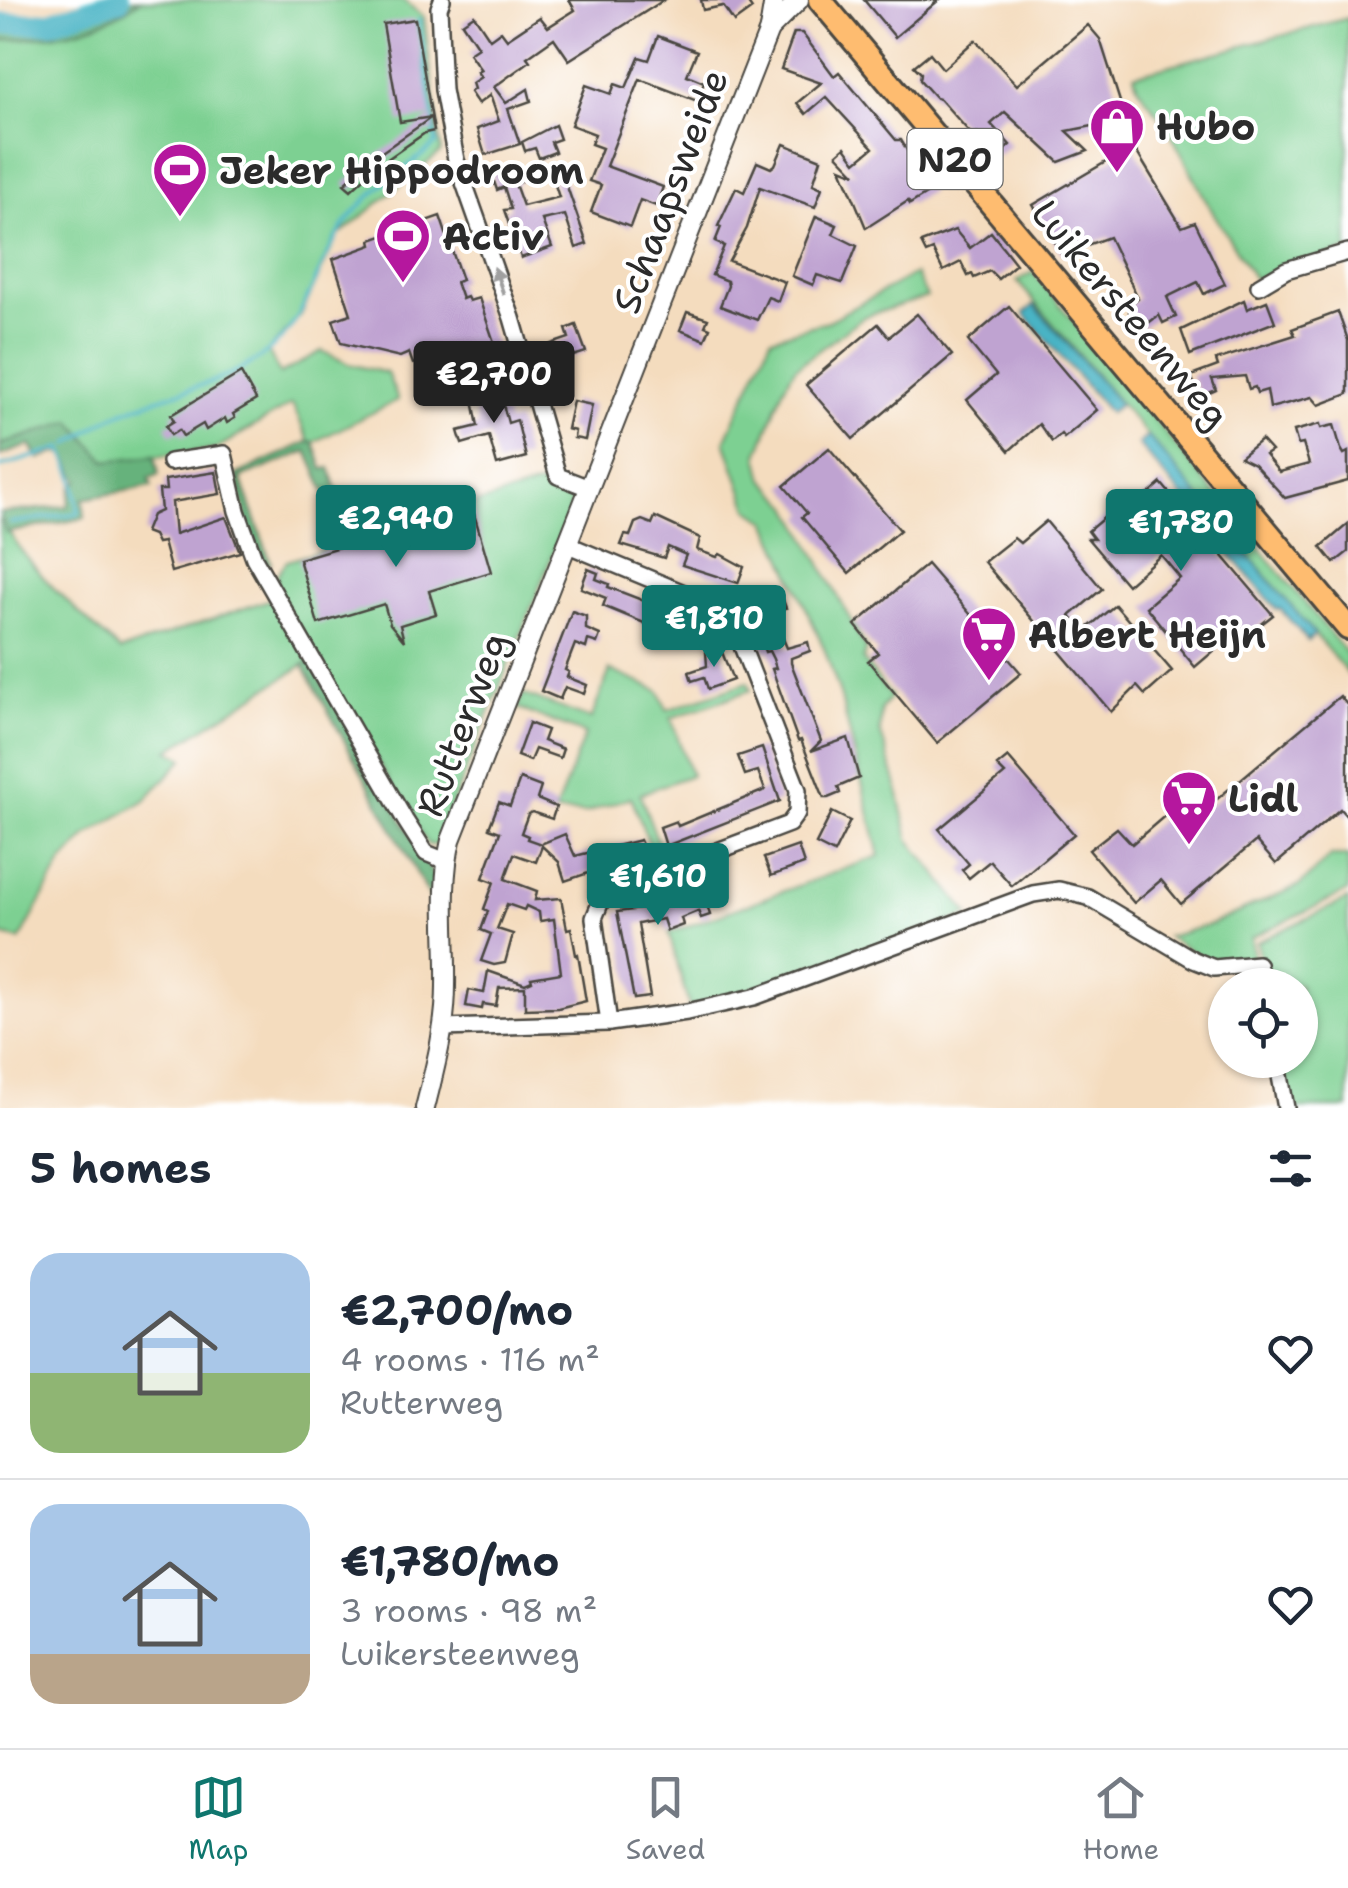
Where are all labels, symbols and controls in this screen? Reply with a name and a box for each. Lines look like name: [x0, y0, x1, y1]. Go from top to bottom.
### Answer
street label: Schaapsweide: [600, 62, 740, 320]
shop icon: Hubo: [1087, 96, 1147, 175]
place label: Hubo: [1156, 101, 1256, 152]
road number: N20: [908, 129, 1002, 189]
sports icon: Jeker Hippodroom: [150, 140, 210, 219]
place label: Jeker Hippodroom: [219, 145, 584, 196]
street label: Luikersteenweg: [1020, 189, 1242, 439]
sports icon: Activ: [373, 206, 433, 285]
place label: Activ: [442, 211, 544, 262]
one-way arrow: [490, 265, 505, 295]
pin: €2,700: [413, 341, 575, 426]
text: €2,700: [436, 352, 553, 395]
pin: €2,940: [315, 485, 477, 570]
pin: €1,780: [1100, 489, 1262, 574]
text: €2,940: [338, 496, 454, 539]
text: €1,780: [1128, 500, 1234, 543]
pin: €1,810: [633, 585, 795, 670]
text: €1,810: [664, 596, 764, 639]
supermarket icon: Albert Heijn: [959, 604, 1019, 683]
place label: Albert Heijn: [1028, 609, 1266, 660]
street label: Rutterweg: [403, 624, 521, 824]
supermarket icon: Lidl: [1159, 768, 1219, 847]
place label: Lidl: [1228, 773, 1299, 824]
pin: €1,610: [577, 843, 739, 928]
text: €1,610: [609, 854, 707, 897]
map controls: [1208, 968, 1318, 1078]
button: locate: [1208, 968, 1318, 1078]
text: 5 homes: [30, 1140, 211, 1196]
icon: filters: [1263, 1141, 1318, 1196]
text: €2,700/mo: [340, 1282, 573, 1338]
icon: home: [110, 1293, 230, 1413]
icon: heart: [1263, 1326, 1318, 1381]
text: 4 rooms · 116 m²: [340, 1338, 600, 1381]
text: Rutterweg: [340, 1381, 503, 1424]
text: €1,780/mo: [340, 1533, 560, 1589]
icon: home: [110, 1544, 230, 1664]
icon: heart: [1263, 1577, 1318, 1632]
text: 3 rooms · 98 m²: [340, 1589, 597, 1632]
text: Luikersteenweg: [340, 1632, 580, 1675]
tab: Map: [189, 1770, 249, 1868]
tab: Saved: [626, 1770, 705, 1868]
tab: Home: [1082, 1770, 1159, 1868]

